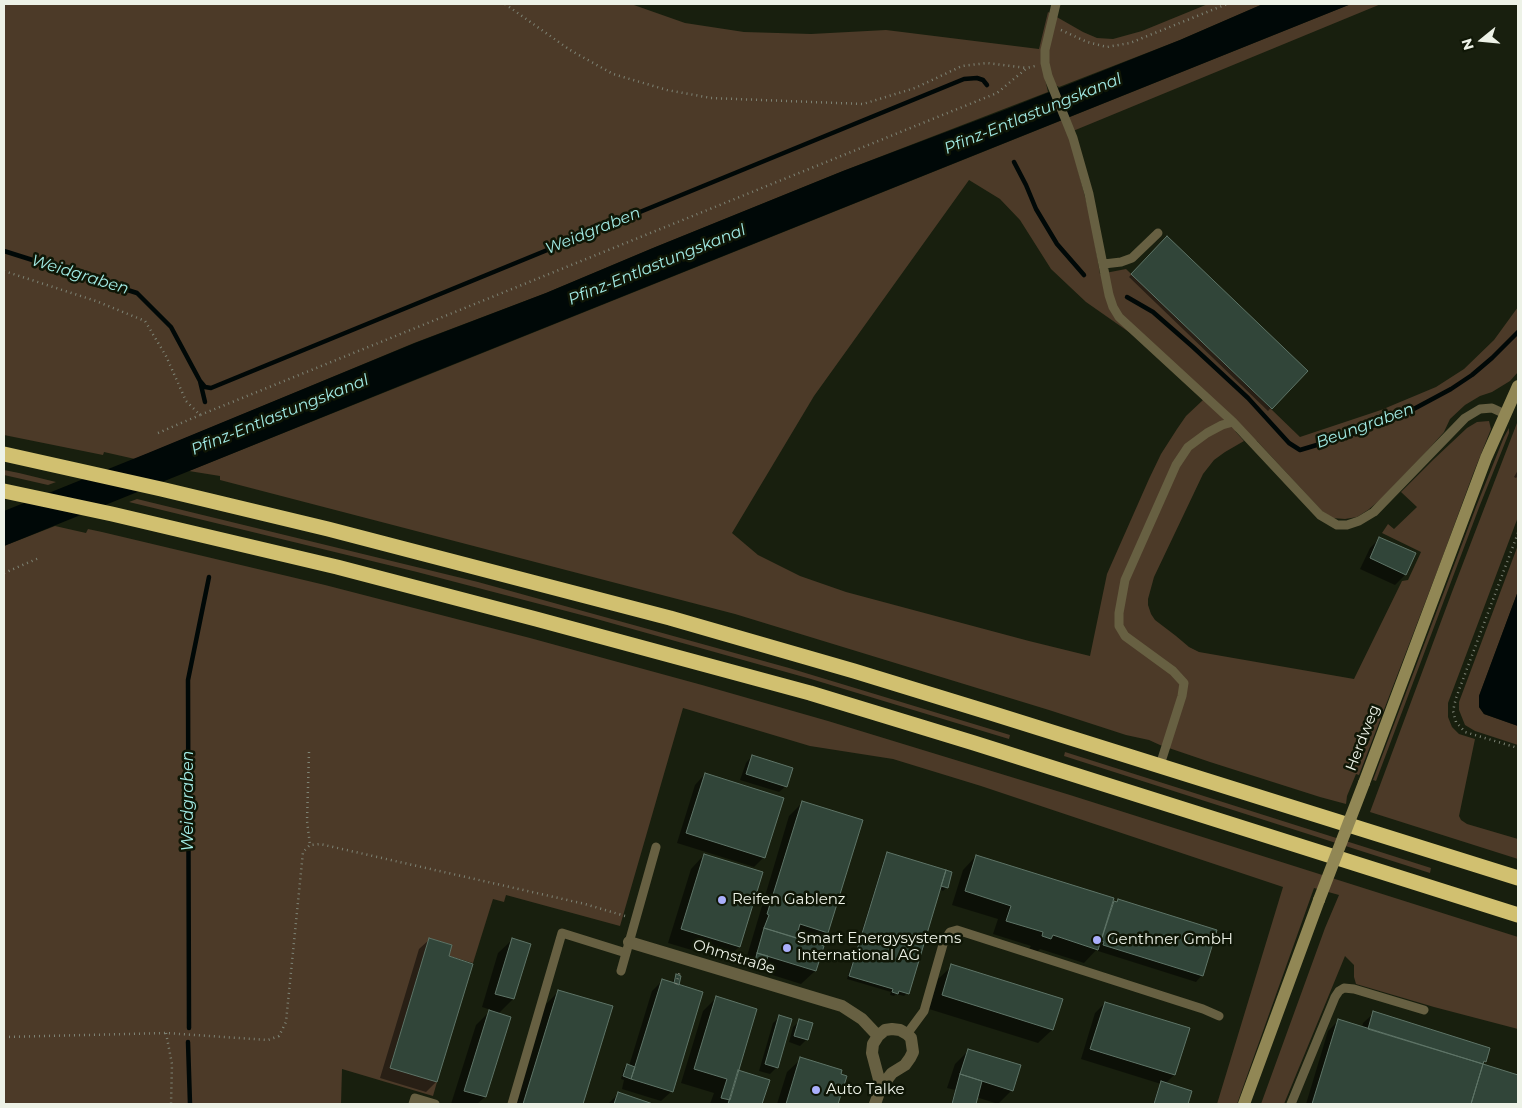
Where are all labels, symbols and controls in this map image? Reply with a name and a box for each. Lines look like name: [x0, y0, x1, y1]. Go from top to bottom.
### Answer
north arrow: [1457, 15, 1507, 65]
text: N: [1457, 36, 1478, 52]
water label: Pfinz-Entlastungskanal: [941, 70, 1125, 158]
water label: Weidgraben: [543, 203, 643, 259]
water label: Pfinz-Entlastungskanal: [565, 221, 749, 309]
water label: Weidgraben: [29, 251, 131, 299]
water label: Pfinz-Entlastungskanal: [188, 371, 372, 459]
water label: Beungraben: [1313, 399, 1417, 453]
street label: Herdweg: [1342, 702, 1384, 774]
water label: Weidgraben: [178, 751, 198, 851]
place label: Reifen Gablenz: [732, 891, 846, 909]
marker: Reifen Gablenz: [716, 894, 728, 906]
place label: Smart Energysystems International AG: [797, 930, 961, 965]
place label: Genthner GmbH: [1107, 931, 1233, 949]
marker: Genthner GmbH: [1091, 934, 1103, 946]
street label: Ohmstraße: [691, 936, 777, 978]
marker: Smart Energysystems International AG: [781, 942, 793, 954]
place label: Auto Talke: [826, 1081, 905, 1099]
marker: Auto Talke: [810, 1084, 822, 1096]

